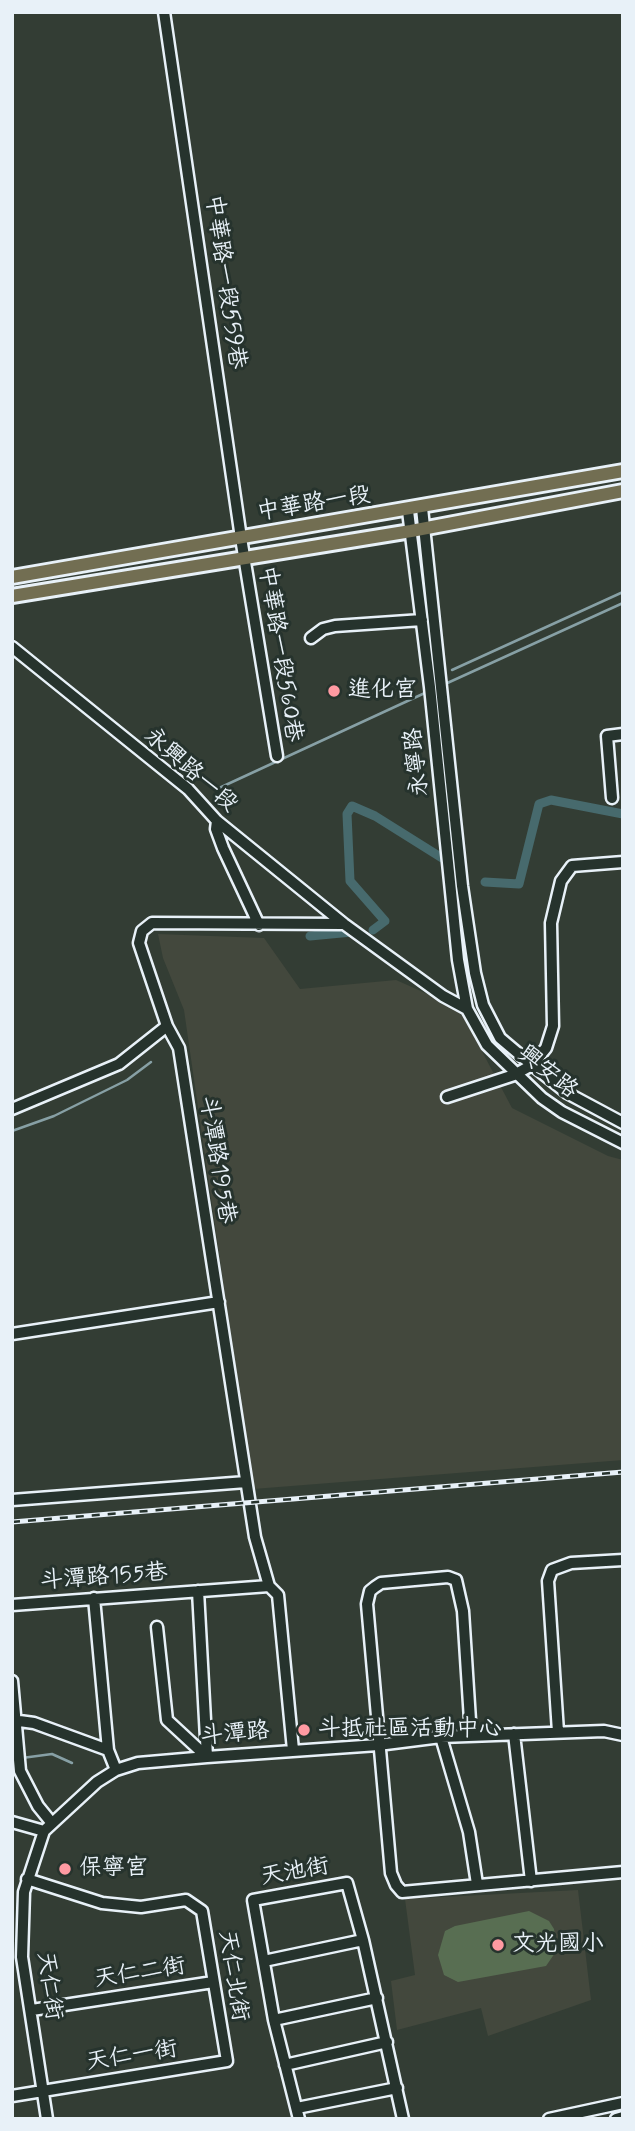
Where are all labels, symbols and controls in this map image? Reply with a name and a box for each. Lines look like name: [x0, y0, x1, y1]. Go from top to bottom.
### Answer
street label: 中華路一段559巷: [198, 193, 250, 371]
street label: 中華路一段: [255, 482, 373, 528]
street label: 中華路一段560巷: [251, 564, 307, 744]
place label: 進化宮: [348, 677, 417, 705]
marker: 進化宮: [326, 683, 342, 699]
street label: 永興路一段: [138, 723, 242, 819]
street label: 永寧路: [401, 726, 435, 798]
street label: 興安路: [512, 1041, 582, 1105]
street label: 斗潭路195巷: [192, 1094, 240, 1226]
street label: 斗潭路155巷: [40, 1560, 168, 1596]
place label: 斗抵社區活動中心: [318, 1716, 502, 1744]
street label: 斗潭路: [199, 1718, 271, 1752]
marker: 斗抵社區活動中心: [296, 1722, 312, 1738]
street label: 天池街: [259, 1853, 331, 1893]
place label: 保寧宮: [79, 1855, 148, 1883]
marker: 保寧宮: [57, 1861, 73, 1877]
street label: 天仁北街: [211, 1928, 253, 2024]
place label: 文光國小: [512, 1931, 604, 1959]
marker: 文光國小: [490, 1937, 506, 1953]
street label: 天仁街: [30, 1950, 66, 2022]
street label: 天仁二街: [92, 1953, 188, 1995]
street label: 天仁一街: [84, 2036, 180, 2078]

